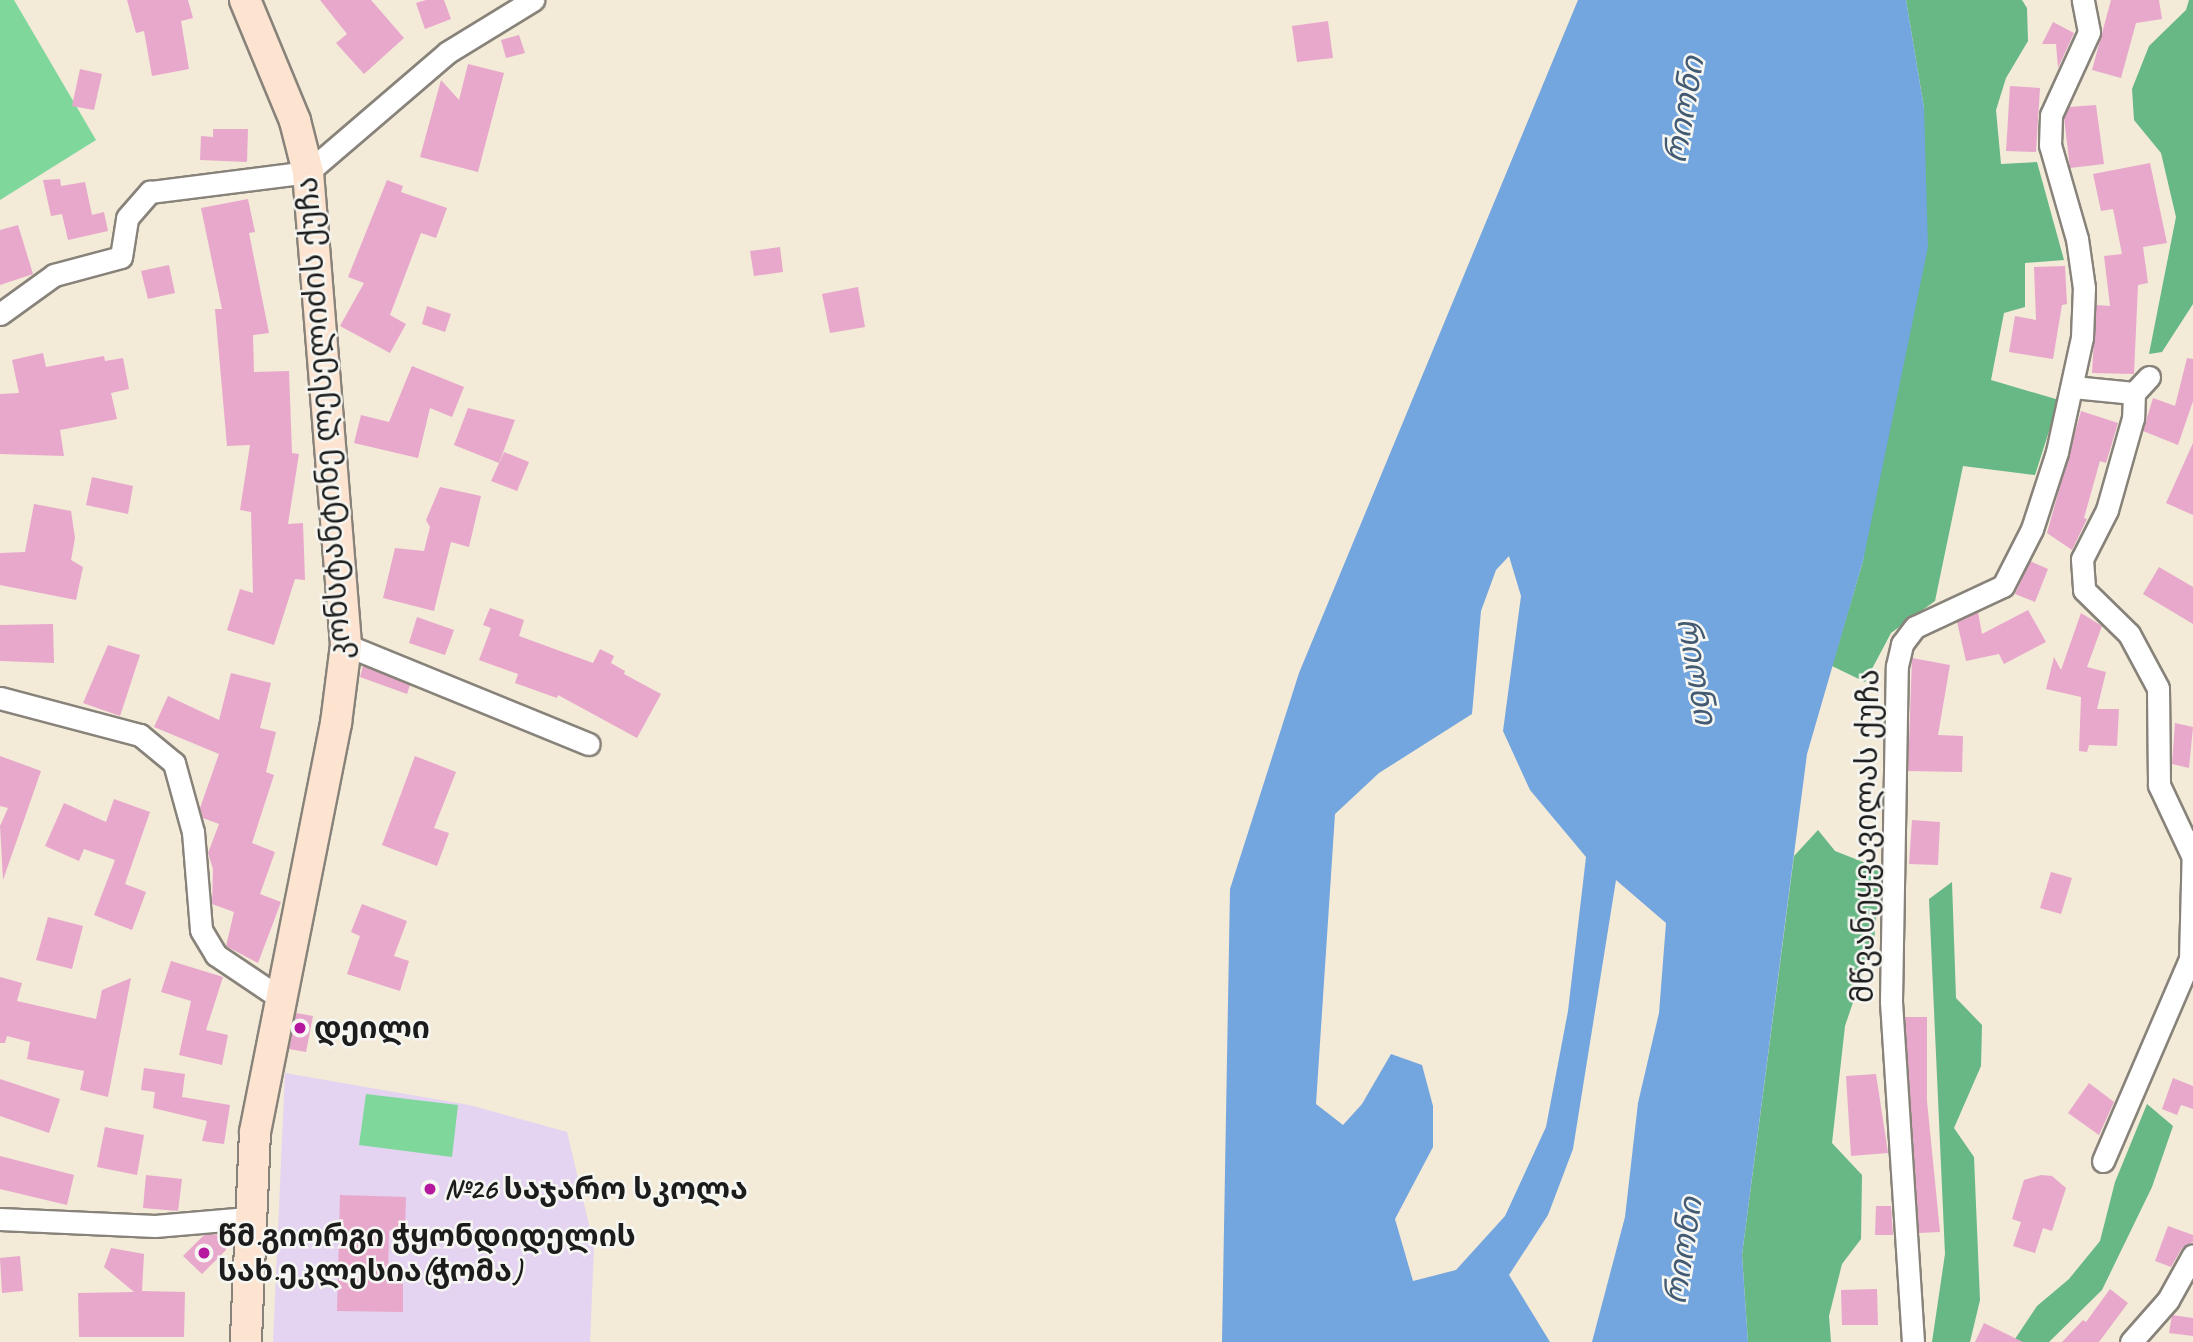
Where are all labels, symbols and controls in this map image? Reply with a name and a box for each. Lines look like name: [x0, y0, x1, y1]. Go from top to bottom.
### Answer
water label: რიონი: [1657, 54, 1713, 166]
street label: კონსტანტინე ლესელიძის ქუჩა: [289, 175, 359, 661]
water label: რიონი: [1668, 615, 1724, 727]
street label: მწვანეყვავილას ქუჩა: [1845, 669, 1887, 1003]
place label: დეილი: [314, 1010, 430, 1046]
marker: დეილი: [292, 1020, 308, 1036]
place label: №26 საჯარო სკოლა: [444, 1171, 748, 1207]
marker: №26 საჯარო სკოლა: [422, 1181, 438, 1197]
water label: რიონი: [1657, 1195, 1711, 1307]
place label: წმ.გიორგი ჭყონდიდელის სახ.ეკლესია(ჭომა): [218, 1218, 636, 1288]
marker: წმ.გიორგი ჭყონდიდელის სახ.ეკლესია(ჭომა): [196, 1245, 212, 1261]

